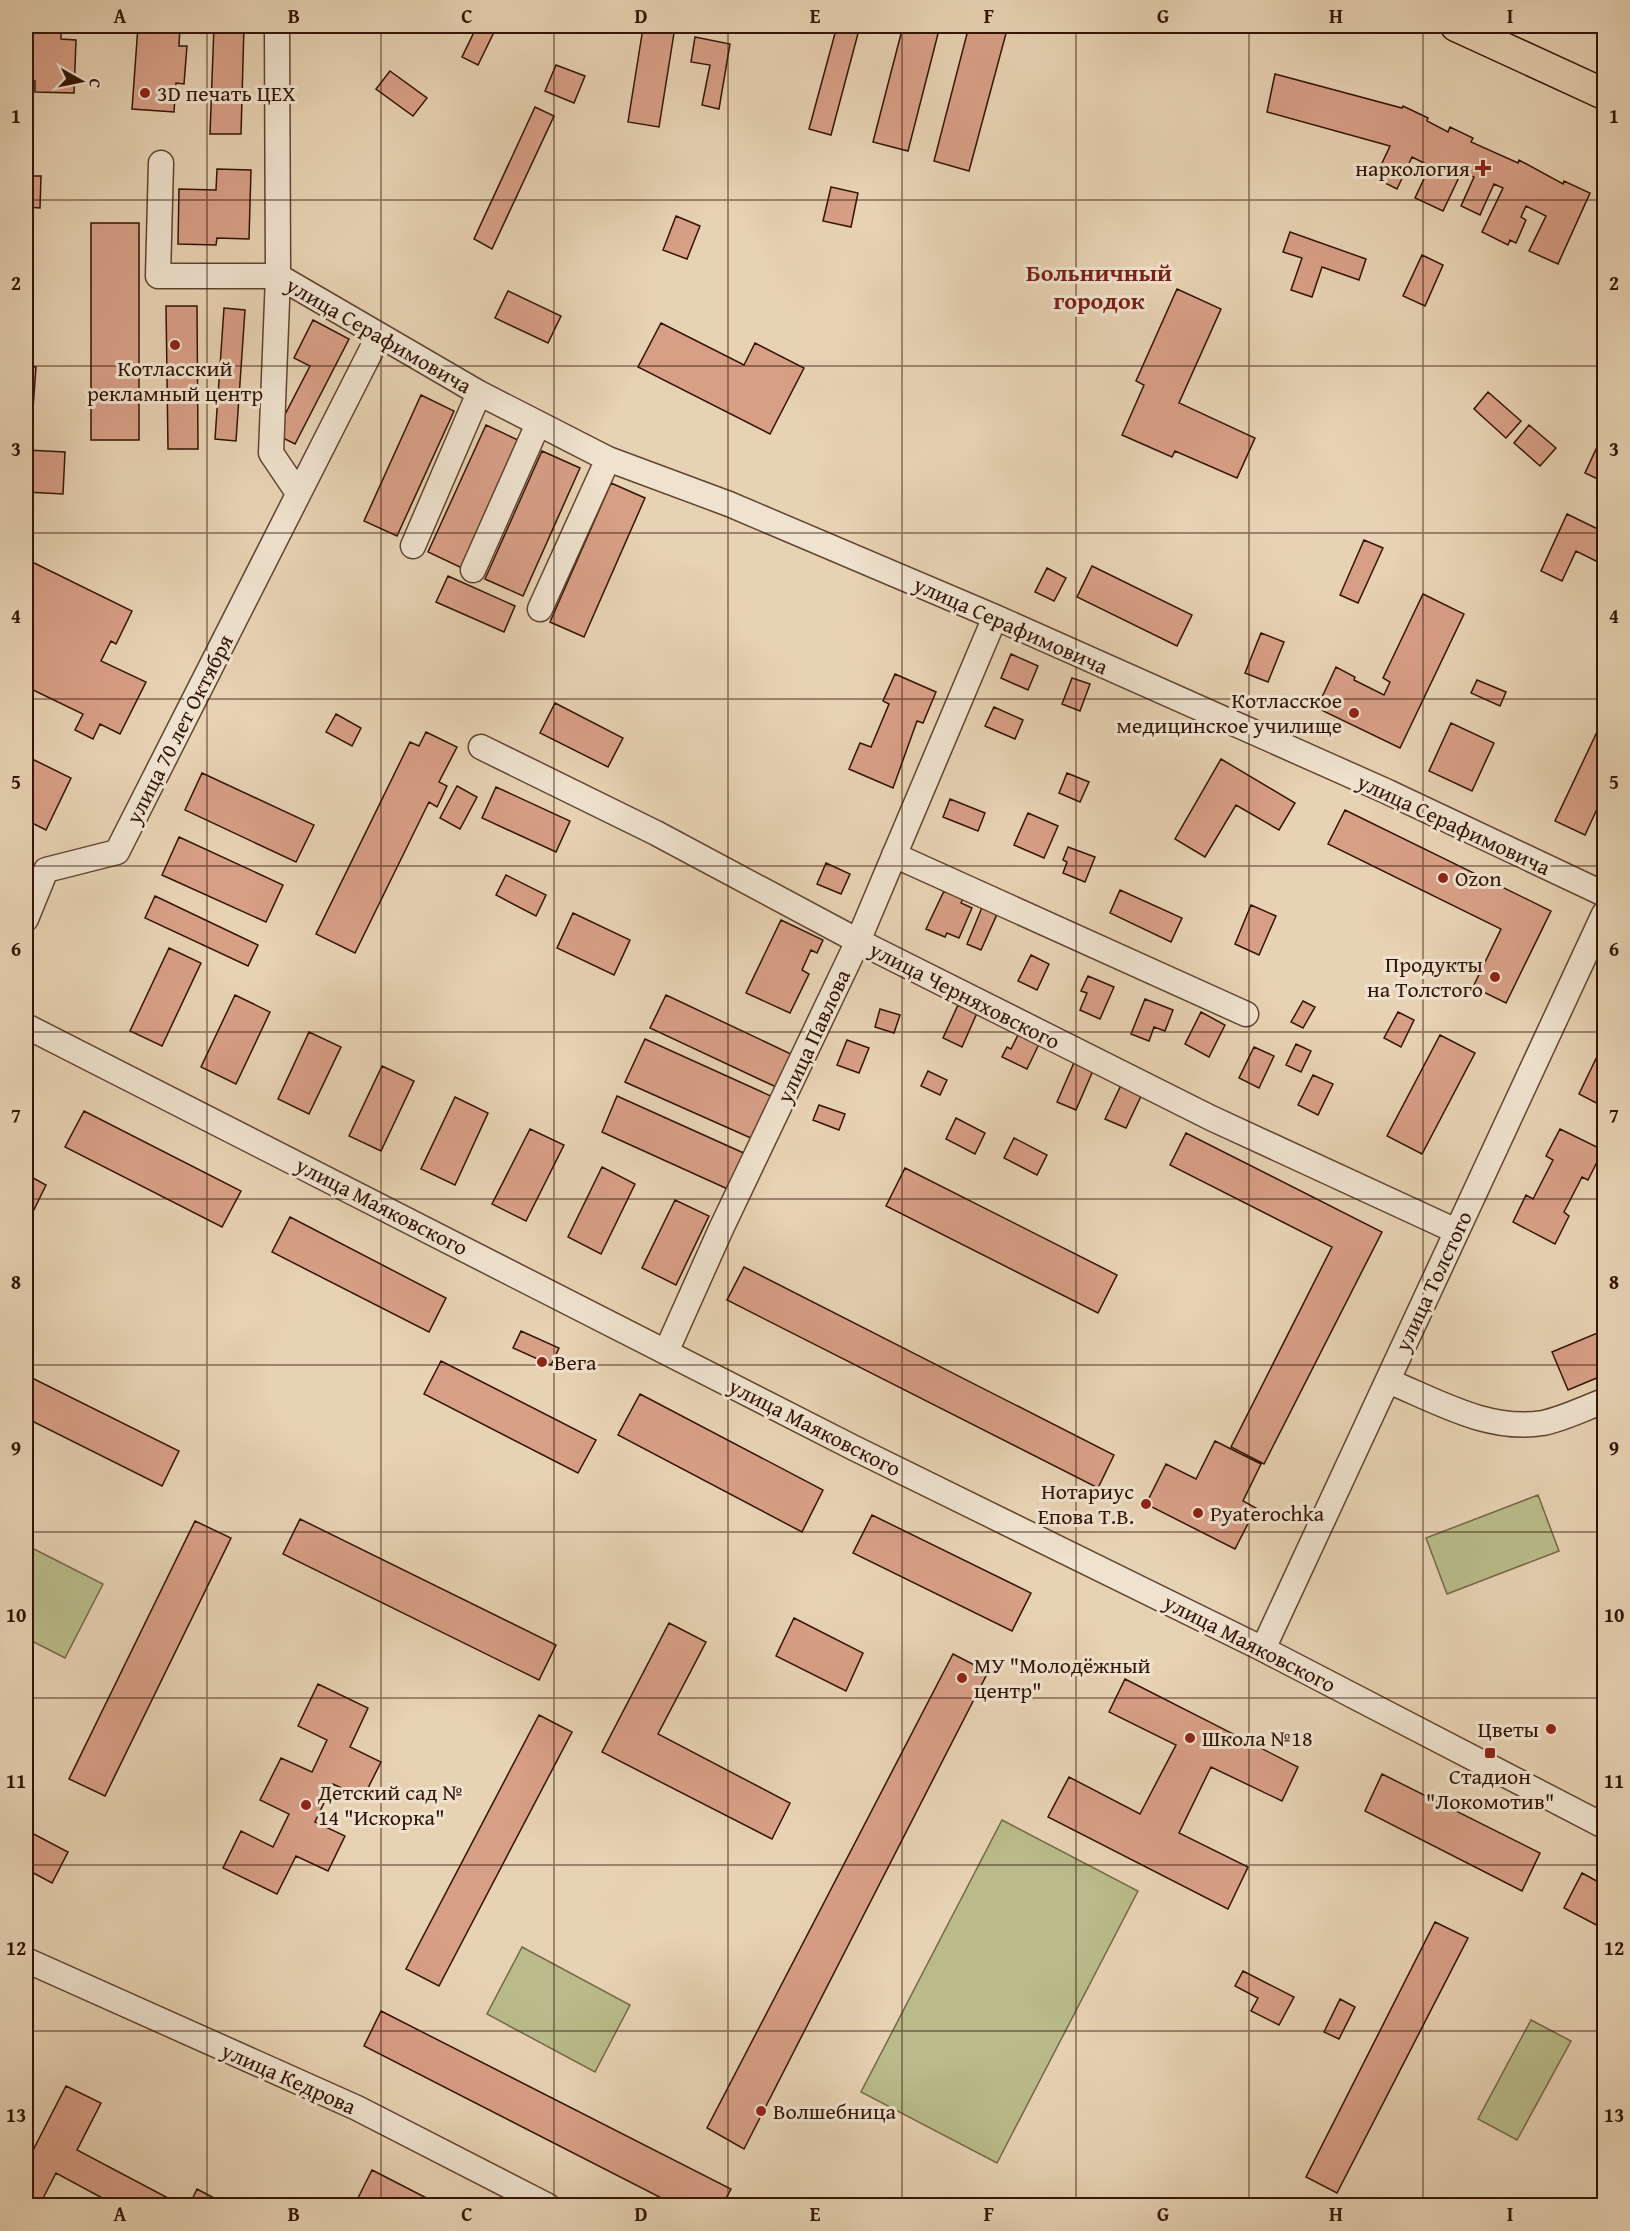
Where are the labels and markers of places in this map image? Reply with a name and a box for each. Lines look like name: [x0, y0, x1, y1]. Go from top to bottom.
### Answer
place label: 3D печать ЦЕХ: [157, 77, 296, 109]
marker: 3D печать ЦЕХ: [138, 86, 152, 100]
place label: наркология: [1355, 152, 1470, 184]
marker: наркология: [1474, 159, 1492, 177]
marker: Котласский рекламный центр: [168, 338, 182, 352]
place label: Котласский рекламный центр: [87, 352, 263, 409]
place label: Котласское медицинское училище: [1116, 684, 1342, 741]
marker: Котласское медицинское училище: [1347, 706, 1361, 720]
place label: Ozon: [1455, 862, 1502, 894]
marker: Ozon: [1436, 871, 1450, 885]
place label: Продукты на Толстого: [1367, 948, 1483, 1005]
marker: Продукты на Толстого: [1488, 970, 1502, 984]
place label: Вега: [554, 1346, 597, 1378]
marker: Вега: [535, 1355, 549, 1369]
place label: Нотариус Епова Т.В.: [1038, 1475, 1134, 1532]
marker: Нотариус Епова Т.В.: [1139, 1497, 1153, 1511]
place label: Pyaterochka: [1210, 1497, 1325, 1529]
marker: Pyaterochka: [1191, 1506, 1205, 1520]
place label: МУ "Молодёжный центр": [974, 1649, 1151, 1706]
marker: МУ "Молодёжный центр": [955, 1671, 969, 1685]
place label: Цветы: [1478, 1713, 1539, 1745]
place label: Школа №18: [1202, 1722, 1313, 1754]
marker: Цветы: [1544, 1722, 1558, 1736]
marker: Школа №18: [1183, 1731, 1197, 1745]
marker: Стадион "Локомотив": [1483, 1746, 1497, 1760]
place label: Стадион "Локомотив": [1426, 1760, 1554, 1817]
place label: Детский сад № 14 "Искорка": [317, 1776, 463, 1833]
marker: Детский сад № 14 "Искорка": [299, 1798, 313, 1812]
place label: Волшебница: [773, 2095, 896, 2127]
marker: Волшебница: [754, 2104, 768, 2118]

